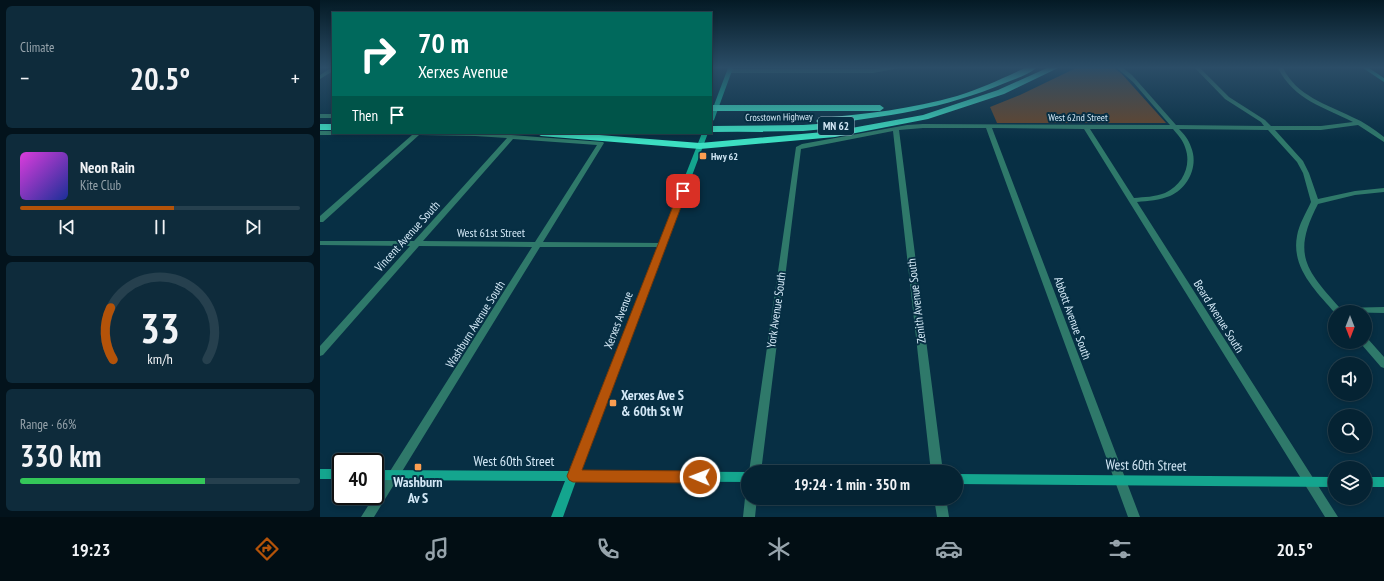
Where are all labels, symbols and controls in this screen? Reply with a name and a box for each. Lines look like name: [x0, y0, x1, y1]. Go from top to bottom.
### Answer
text: 70 m: [418, 24, 469, 61]
icon: right: [352, 28, 404, 80]
text: Climate: [20, 39, 54, 56]
text: 20.5°: [130, 59, 190, 98]
text: Xerxes Avenue: [418, 60, 508, 83]
text: −: [20, 64, 29, 92]
text: +: [291, 64, 300, 92]
icon: arrive: [386, 104, 408, 126]
text: Then: [352, 106, 378, 125]
street label: Crosstown Highway: [745, 110, 813, 124]
street label: West 62nd Street: [1048, 111, 1108, 124]
road number: MN 62: [818, 117, 854, 135]
place label: Hwy 62: [711, 150, 738, 163]
marker: Hwy 62: [698, 151, 708, 161]
text: Neon Rain: [80, 158, 135, 177]
pin: [666, 174, 700, 208]
text: Kite Club: [80, 177, 121, 194]
icon: arrive: [672, 180, 694, 202]
street label: Vincent Avenue South: [371, 197, 443, 275]
icon: previous: [56, 216, 78, 238]
icon: pause: [149, 216, 171, 238]
icon: next: [242, 216, 264, 238]
street label: West 61st Street: [457, 225, 526, 240]
street label: Zenith Avenue South: [903, 258, 929, 344]
street label: York Avenue South: [763, 271, 789, 349]
street label: Abbott Avenue South: [1051, 275, 1095, 361]
street label: Beard Avenue South: [1191, 277, 1247, 355]
street label: Washburn Avenue South: [442, 278, 508, 370]
street label: Xerxes Avenue: [600, 289, 636, 351]
text: 33: [140, 301, 180, 354]
north arrow: [1328, 305, 1372, 349]
map controls: [1328, 305, 1372, 505]
text: km/h: [147, 349, 173, 368]
button: sound: [1328, 357, 1372, 401]
place label: Xerxes Ave S & 60th St W: [621, 386, 684, 420]
marker: Xerxes Ave S & 60th St W: [608, 398, 618, 408]
button: search: [1328, 409, 1372, 453]
text: Range · 66%: [20, 416, 76, 433]
text: 330 km: [20, 436, 101, 475]
street label: West 60th Street: [474, 452, 555, 470]
speed limit sign: 40: [332, 453, 384, 505]
street label: West 60th Street: [1105, 455, 1187, 475]
position arrow: [679, 456, 721, 498]
button: layers: [1328, 461, 1372, 505]
marker: Washburn Av S: [413, 462, 423, 472]
place label: Washburn Av S: [392, 473, 443, 507]
text: 19:24 · 1 min · 350 m: [794, 475, 910, 494]
icon: directions: [253, 535, 281, 563]
icon: music: [423, 535, 451, 563]
icon: phone: [594, 535, 622, 563]
icon: climate: [765, 535, 793, 563]
icon: car: [935, 535, 963, 563]
icon: filters: [1106, 535, 1134, 563]
text: 19:23: [71, 538, 110, 561]
text: 20.5°: [1277, 538, 1313, 561]

